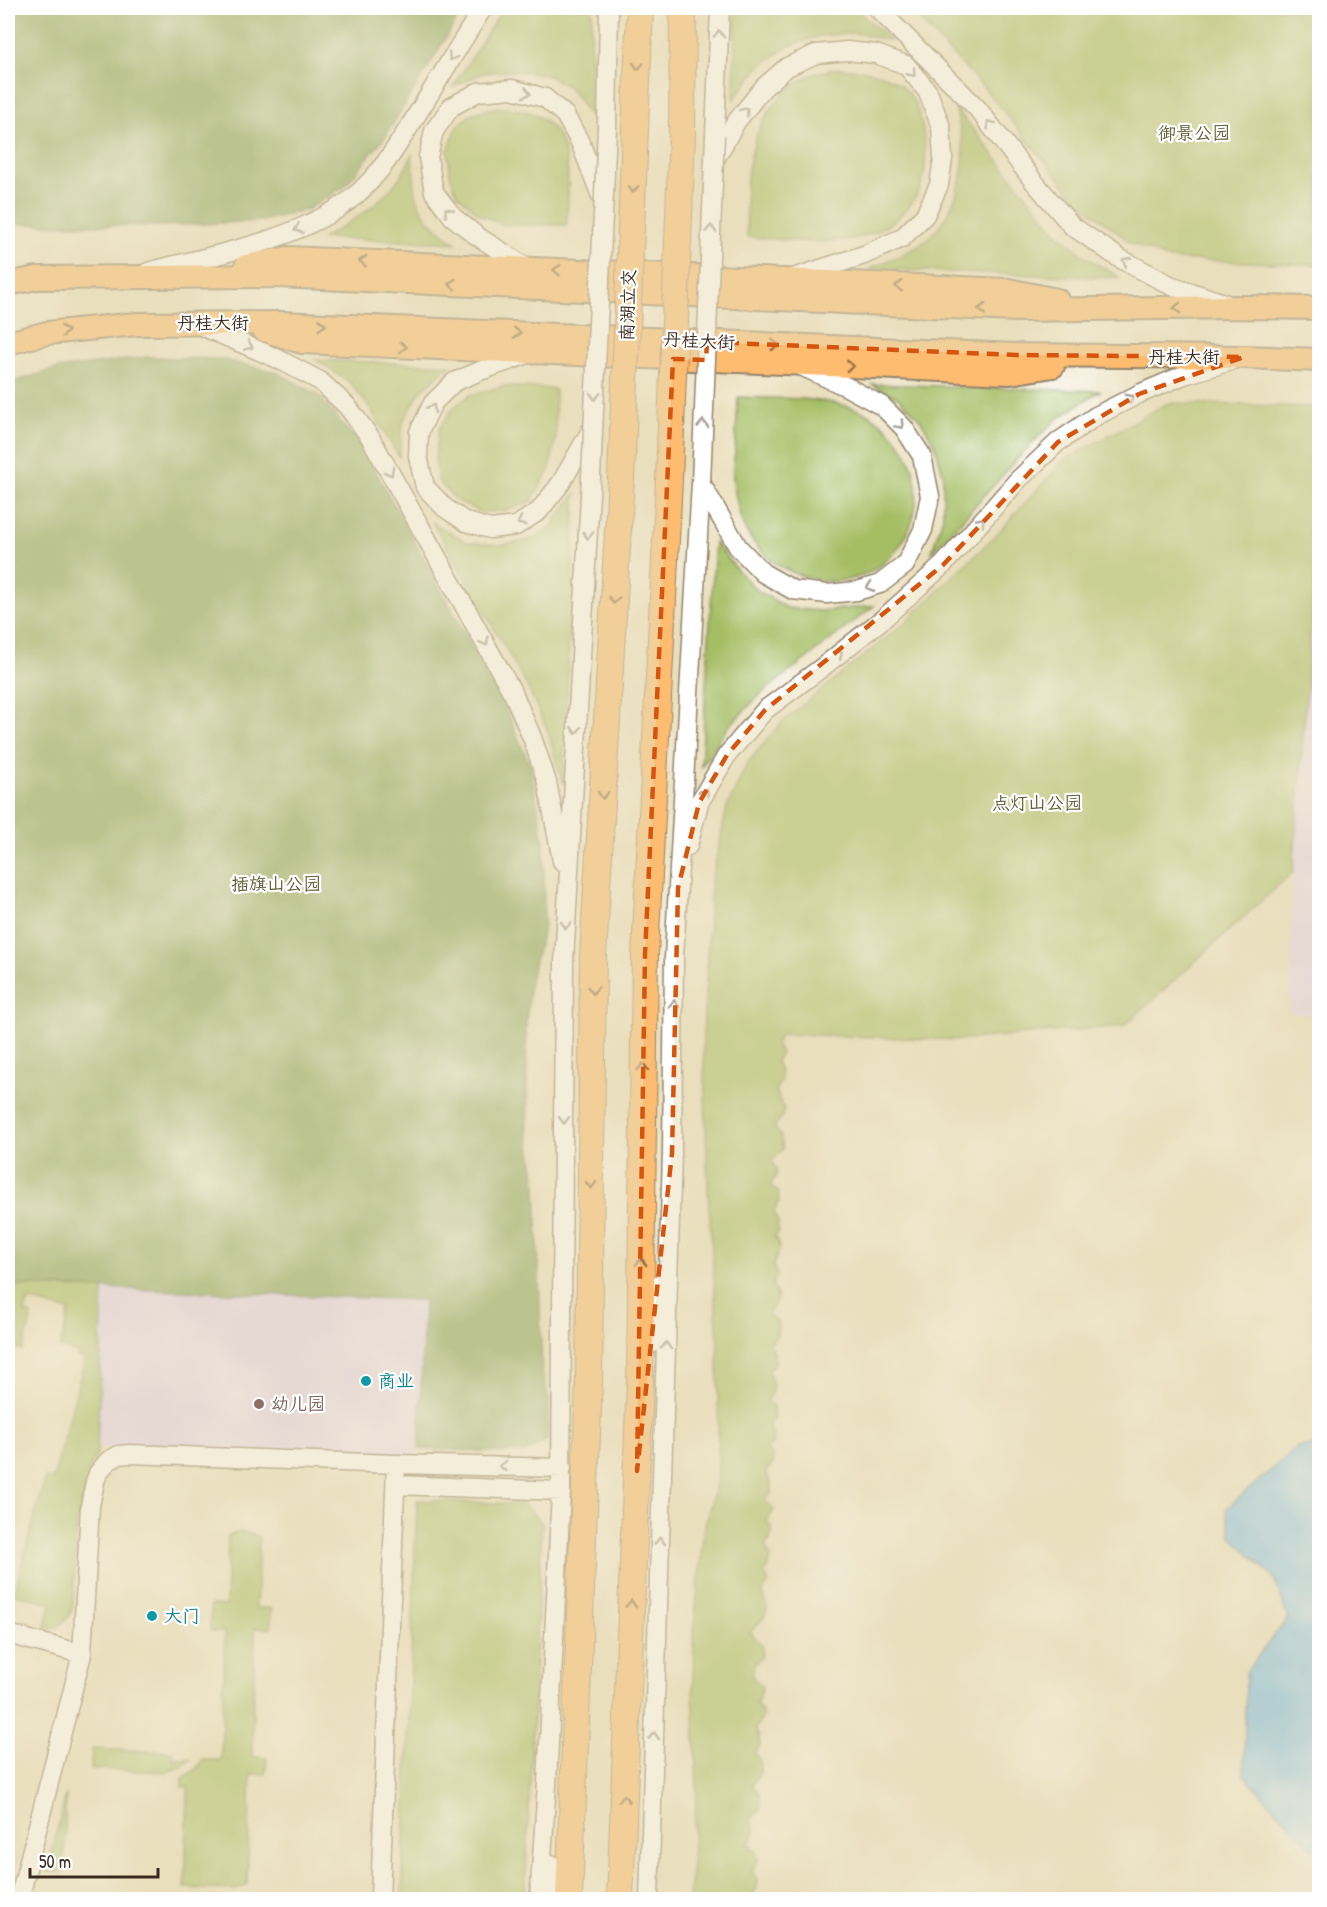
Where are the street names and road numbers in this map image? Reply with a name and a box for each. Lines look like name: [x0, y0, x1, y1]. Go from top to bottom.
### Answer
street label: 南湖立交: [614, 269, 641, 341]
street label: 丹桂大街: [177, 310, 249, 335]
street label: 丹桂大街: [662, 326, 736, 355]
street label: 丹桂大街: [1148, 344, 1220, 369]

